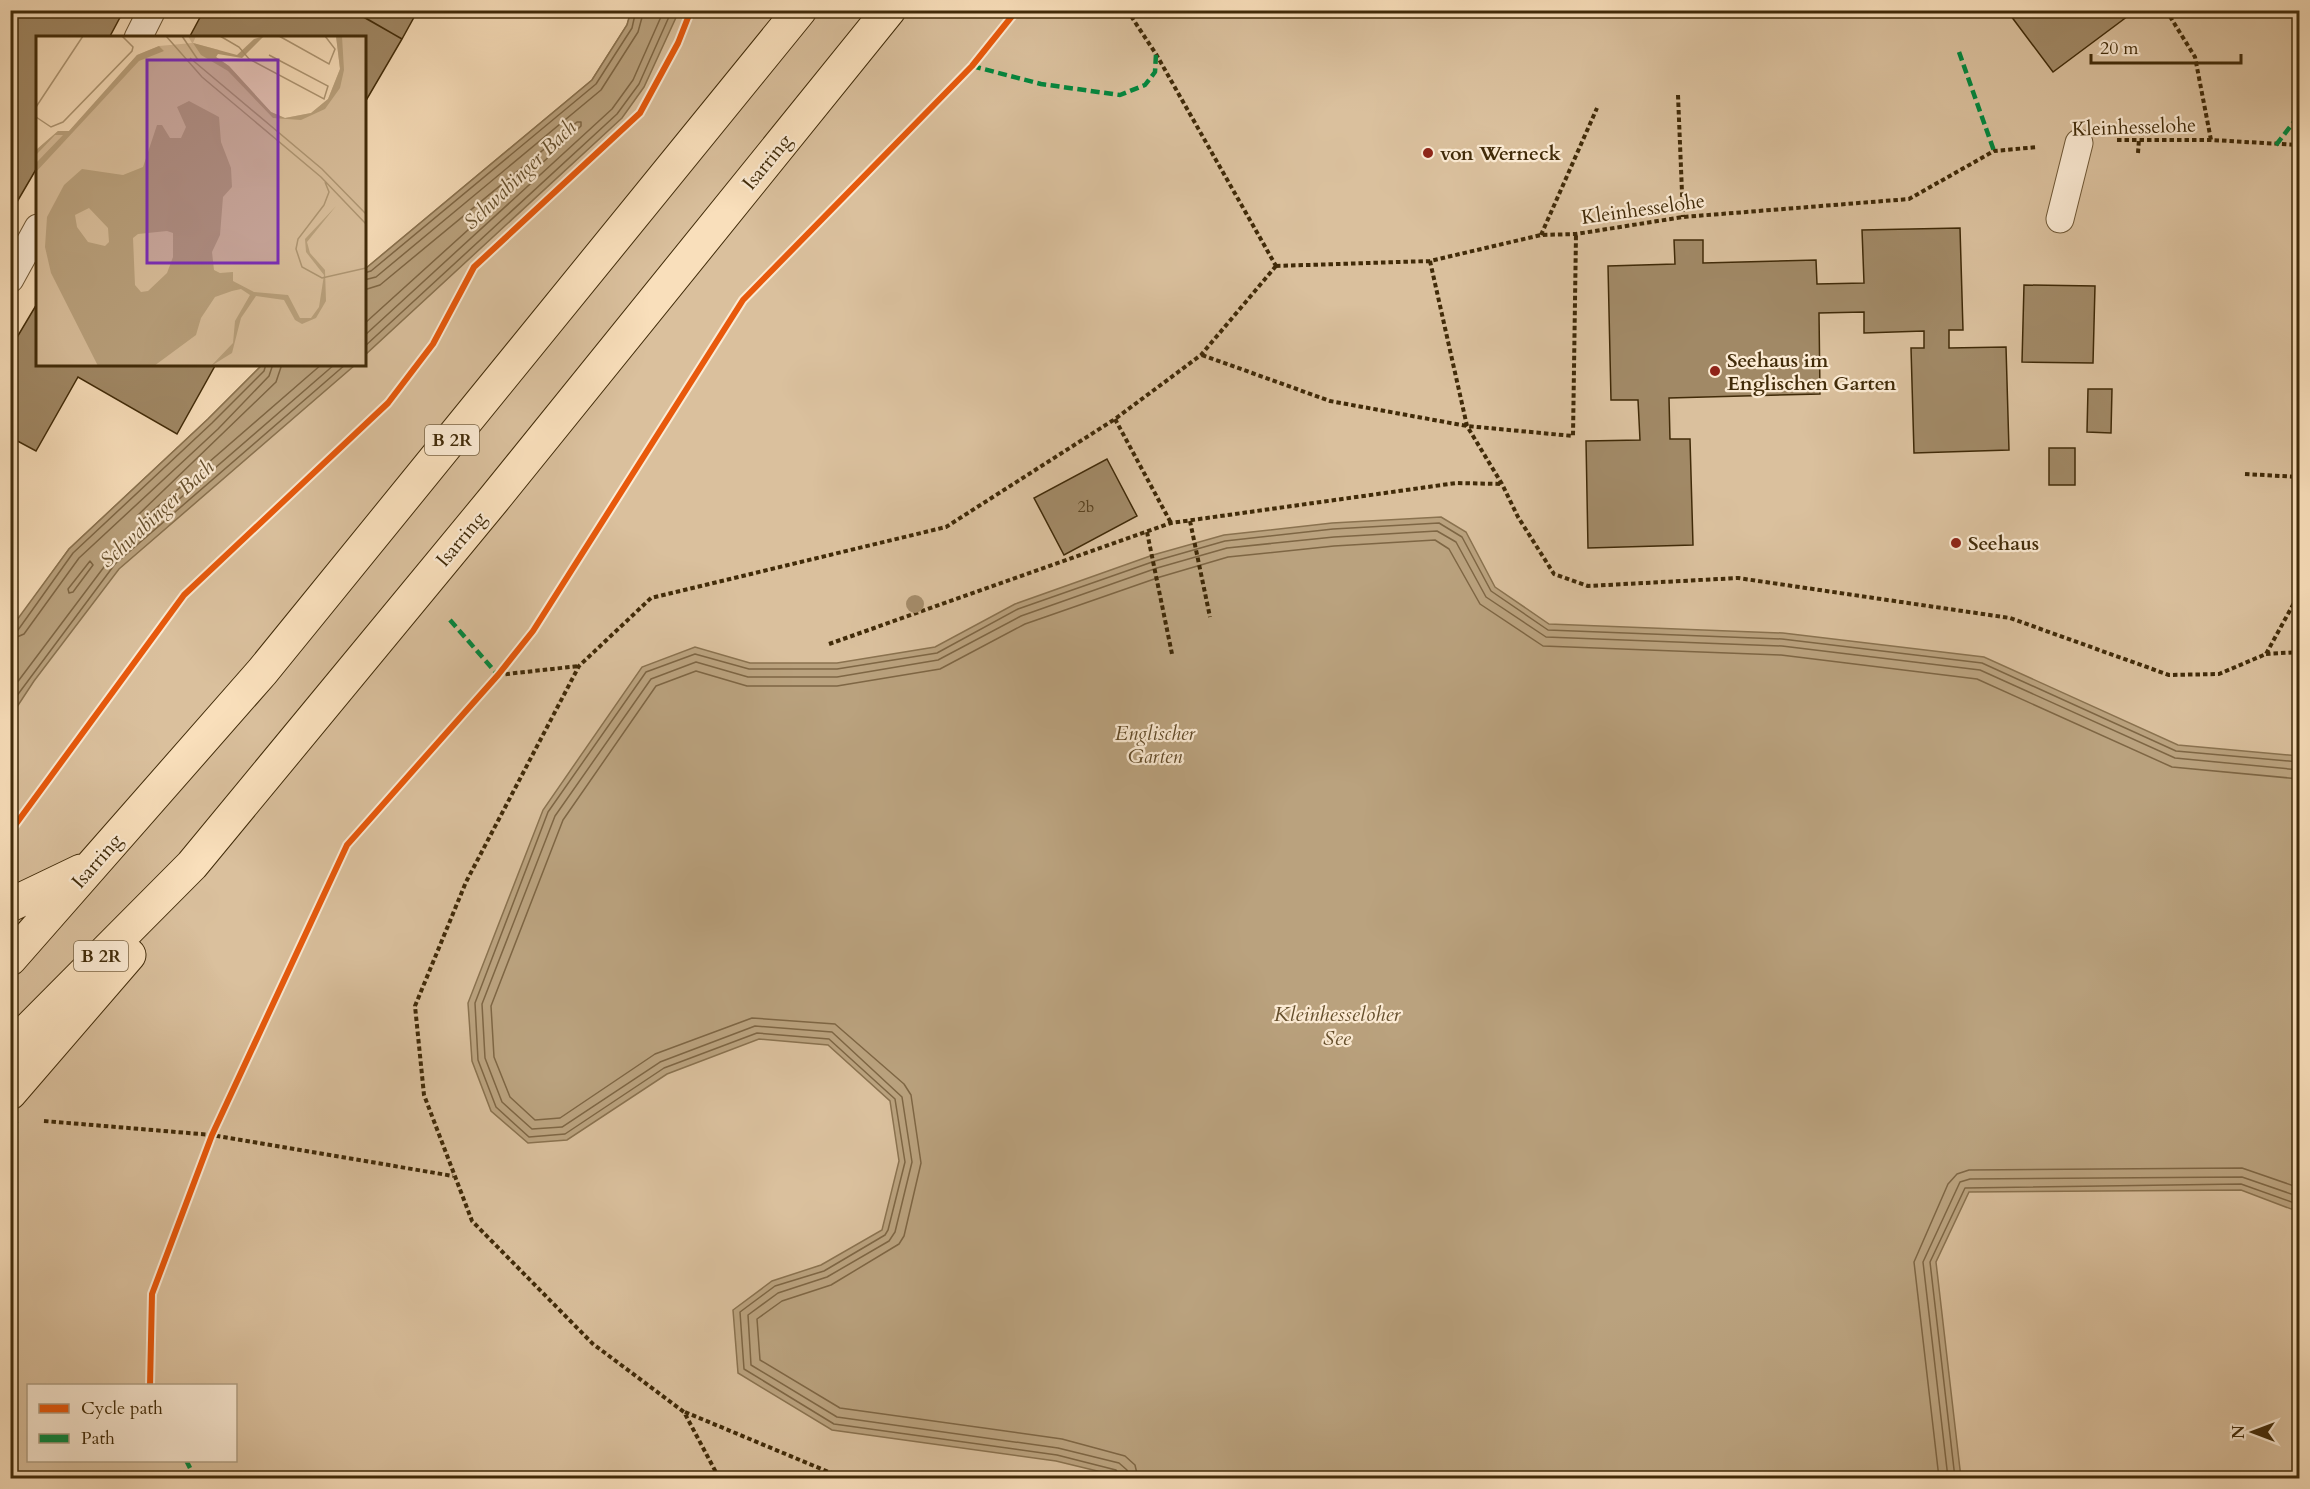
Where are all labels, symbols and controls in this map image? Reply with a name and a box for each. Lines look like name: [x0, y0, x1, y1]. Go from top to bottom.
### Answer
scale bar: [2091, 27, 2241, 65]
inset map: [36, 36, 366, 366]
text: 20 m: [2100, 36, 2139, 61]
street label: Kleinhesselohe: [2071, 111, 2197, 143]
water label: Schwabinger Bach: [457, 114, 583, 236]
street label: Isarring: [736, 128, 798, 196]
place label: von Werneck: [1440, 140, 1562, 167]
marker: von Werneck: [1421, 146, 1435, 160]
street label: Kleinhesselohe: [1579, 187, 1707, 231]
place label: Seehaus im Englischen Garten: [1727, 347, 1897, 397]
marker: Seehaus im Englischen Garten: [1708, 364, 1722, 378]
road number: B 2R: [425, 425, 479, 455]
water label: Schwabinger Bach: [93, 453, 221, 575]
house number: 2b: [1078, 496, 1094, 518]
street label: Isarring: [430, 505, 493, 573]
place label: Seehaus: [1968, 530, 2039, 557]
marker: Seehaus: [1949, 536, 1963, 550]
park label: Englischer Garten: [1115, 720, 1197, 770]
street label: Isarring: [66, 827, 129, 894]
road number: B 2R: [74, 941, 128, 971]
water label: Kleinhesseloher See: [1274, 1000, 1402, 1053]
legend: [27, 1384, 237, 1462]
text: Cycle path: [81, 1396, 163, 1421]
north arrow: [2223, 1402, 2283, 1462]
text: N: [2228, 1425, 2250, 1439]
text: Path: [81, 1426, 115, 1451]

